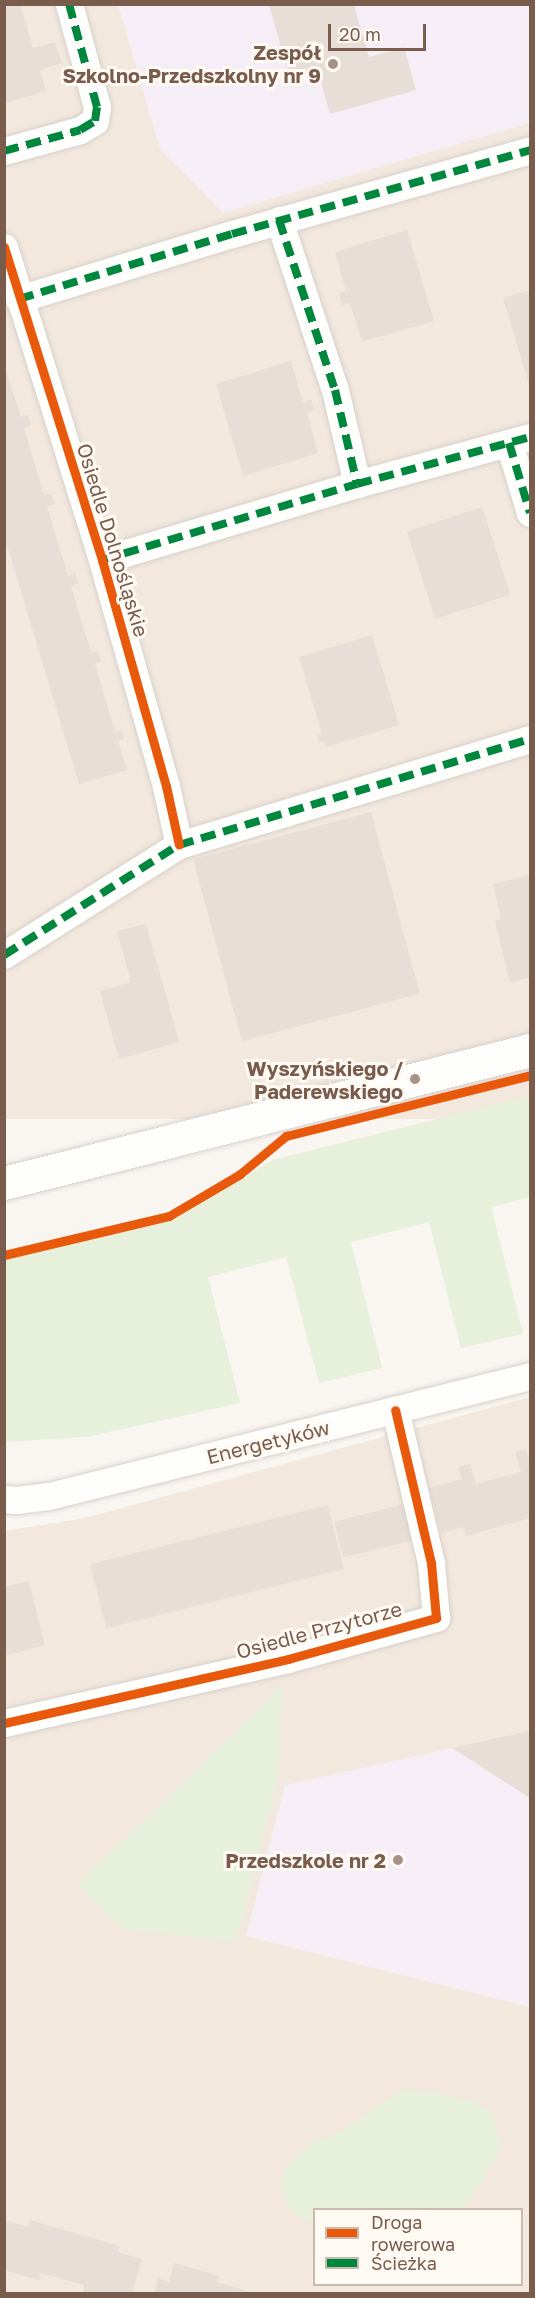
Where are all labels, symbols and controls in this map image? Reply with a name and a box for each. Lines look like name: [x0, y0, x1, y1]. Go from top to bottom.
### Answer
scale bar: [331, 12, 428, 50]
text: 20 m: [339, 23, 381, 45]
place label: Zespół Szkolno-Przedszkolny nr 9: [63, 40, 321, 87]
marker: Zespół Szkolno-Przedszkolny nr 9: [326, 57, 340, 71]
street label: Osiedle Dolnośląskie: [72, 440, 154, 640]
place label: Wyszyńskiego / Paderewskiego: [247, 1056, 403, 1103]
marker: Wyszyńskiego / Paderewskiego: [408, 1072, 422, 1086]
street label: Energetyków: [204, 1415, 332, 1469]
street label: Osiedle Przytorze: [234, 1596, 404, 1664]
place label: Przedszkole nr 2: [225, 1848, 386, 1872]
marker: Przedszkole nr 2: [391, 1853, 405, 1867]
legend: [313, 2208, 523, 2286]
text: Droga rowerowa: [371, 2211, 455, 2255]
text: Ścieżka: [371, 2252, 437, 2274]

